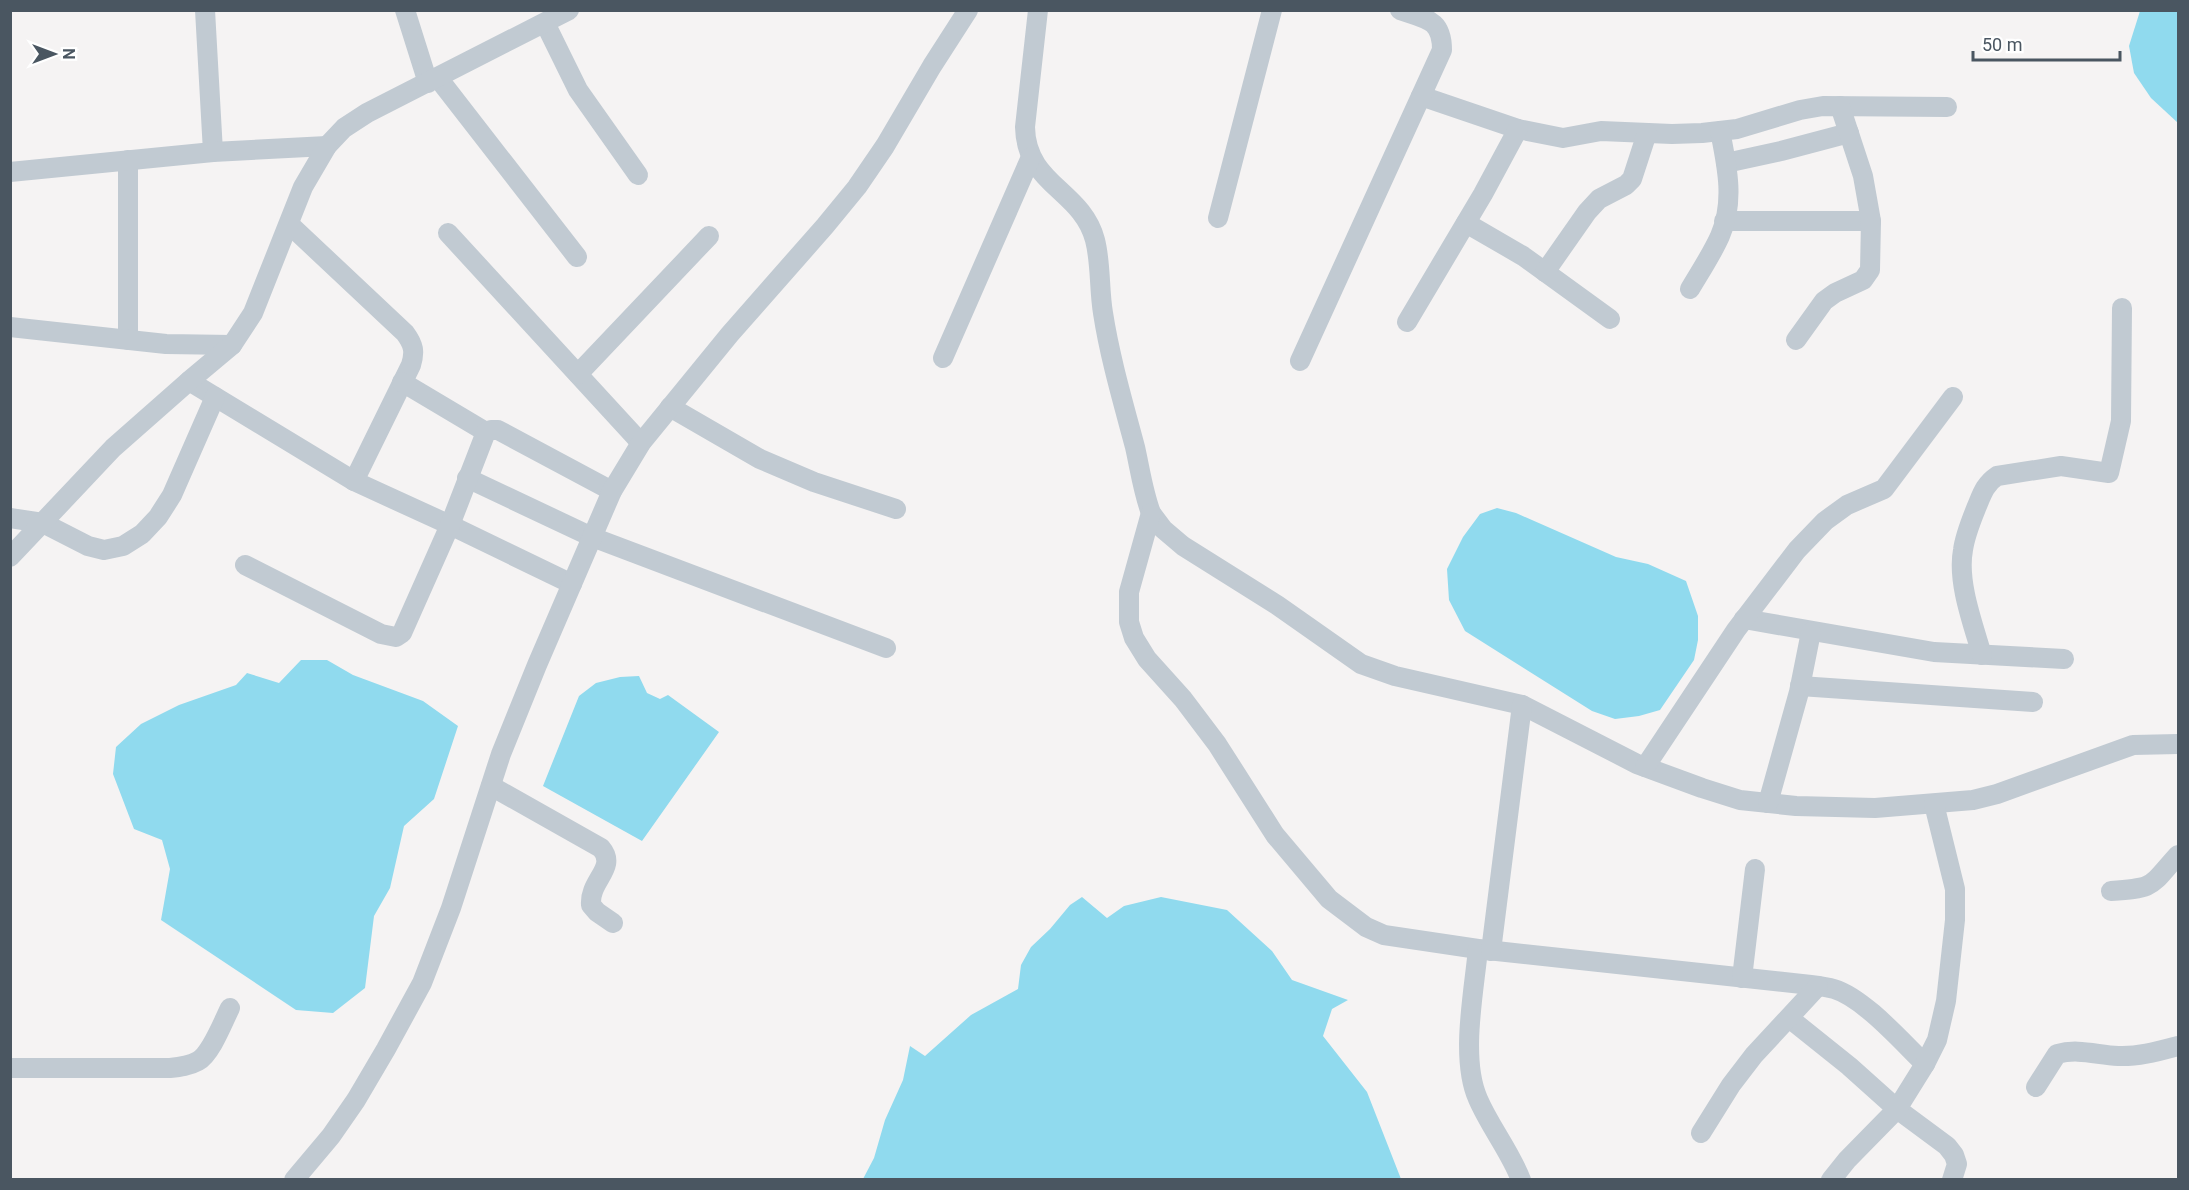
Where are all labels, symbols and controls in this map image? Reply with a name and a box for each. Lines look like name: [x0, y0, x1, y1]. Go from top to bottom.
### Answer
north arrow: [24, 24, 84, 84]
scale bar: [1973, 24, 2120, 62]
text: 50 m: [1982, 34, 2022, 55]
text: N: [59, 48, 78, 60]

